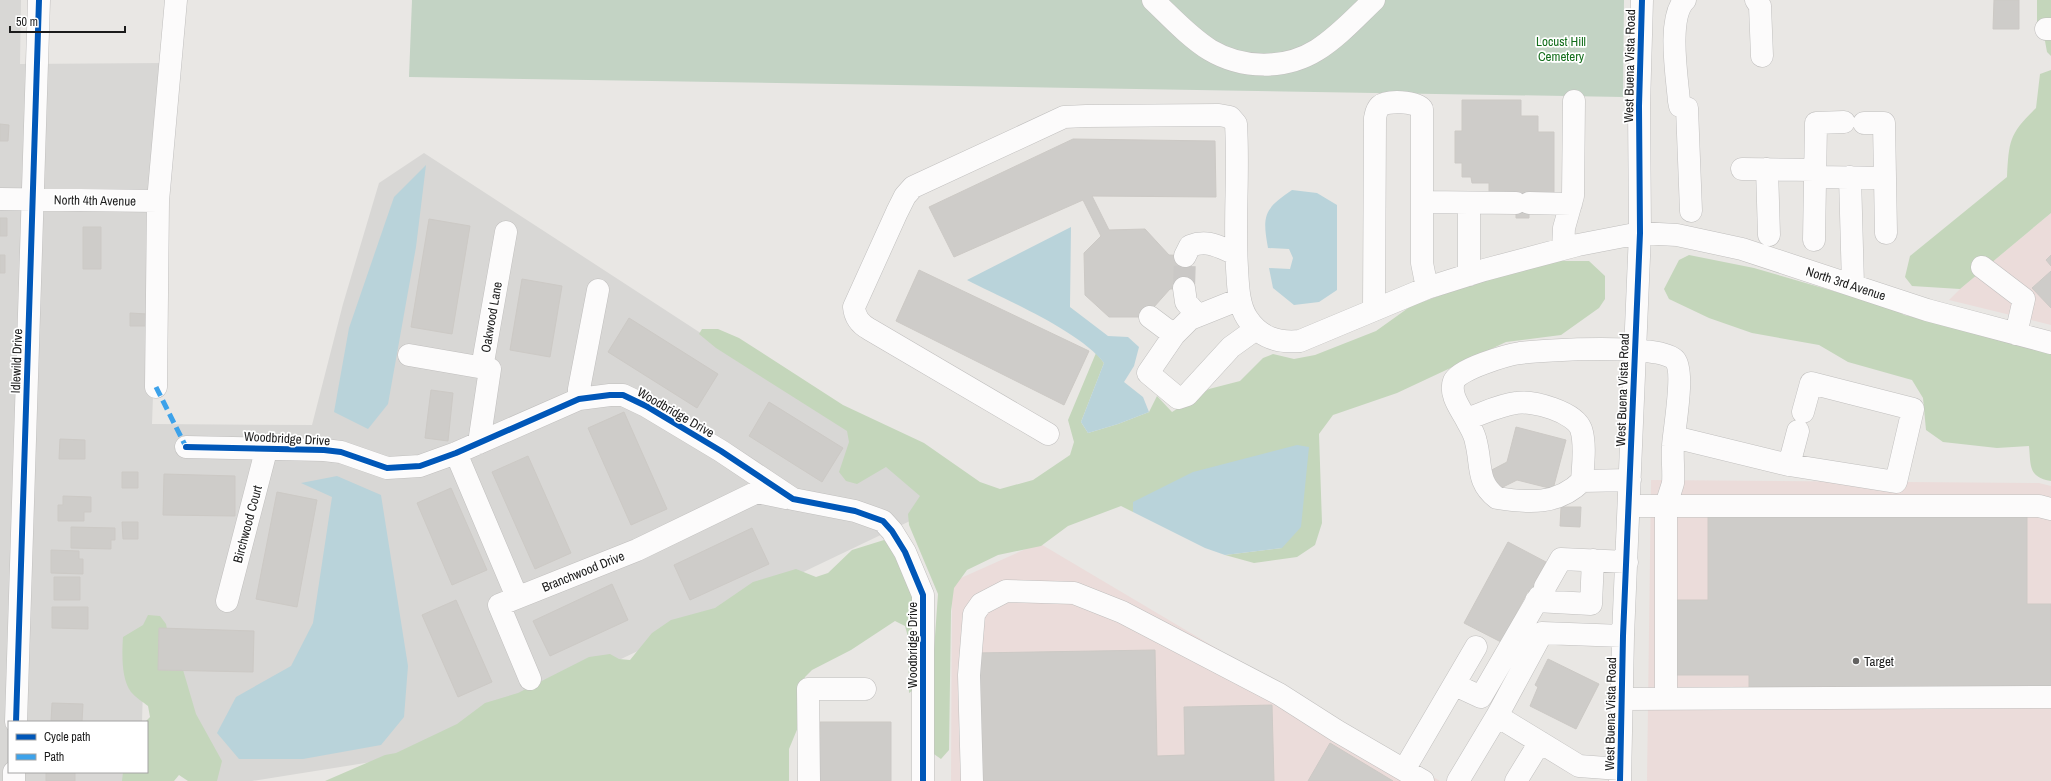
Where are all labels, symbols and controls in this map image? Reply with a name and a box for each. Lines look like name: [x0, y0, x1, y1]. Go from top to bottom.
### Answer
scale bar: [10, 8, 125, 34]
street label: West Buena Vista Road: [1620, 9, 1639, 123]
text: 50 m: [16, 14, 38, 30]
park label: Locust Hill Cemetery: [1536, 33, 1586, 65]
street label: North 4th Avenue: [54, 191, 136, 210]
street label: North 3rd Avenue: [1804, 263, 1888, 304]
street label: Oakwood Lane: [477, 280, 506, 354]
street label: Idlewild Drive: [7, 328, 26, 394]
street label: West Buena Vista Road: [1612, 333, 1633, 447]
street label: Woodbridge Drive: [634, 383, 717, 441]
street label: Woodbridge Drive: [243, 428, 331, 449]
street label: Birchwood Court: [229, 484, 266, 565]
street label: Branchwood Drive: [539, 547, 627, 596]
street label: Woodbridge Drive: [904, 602, 921, 688]
place label: Target: [1864, 653, 1894, 670]
marker: Target: [1851, 656, 1861, 666]
street label: West Buena Vista Road: [1601, 657, 1620, 771]
legend: [8, 721, 148, 773]
text: Cycle path: [44, 729, 91, 745]
text: Path: [44, 749, 64, 765]

